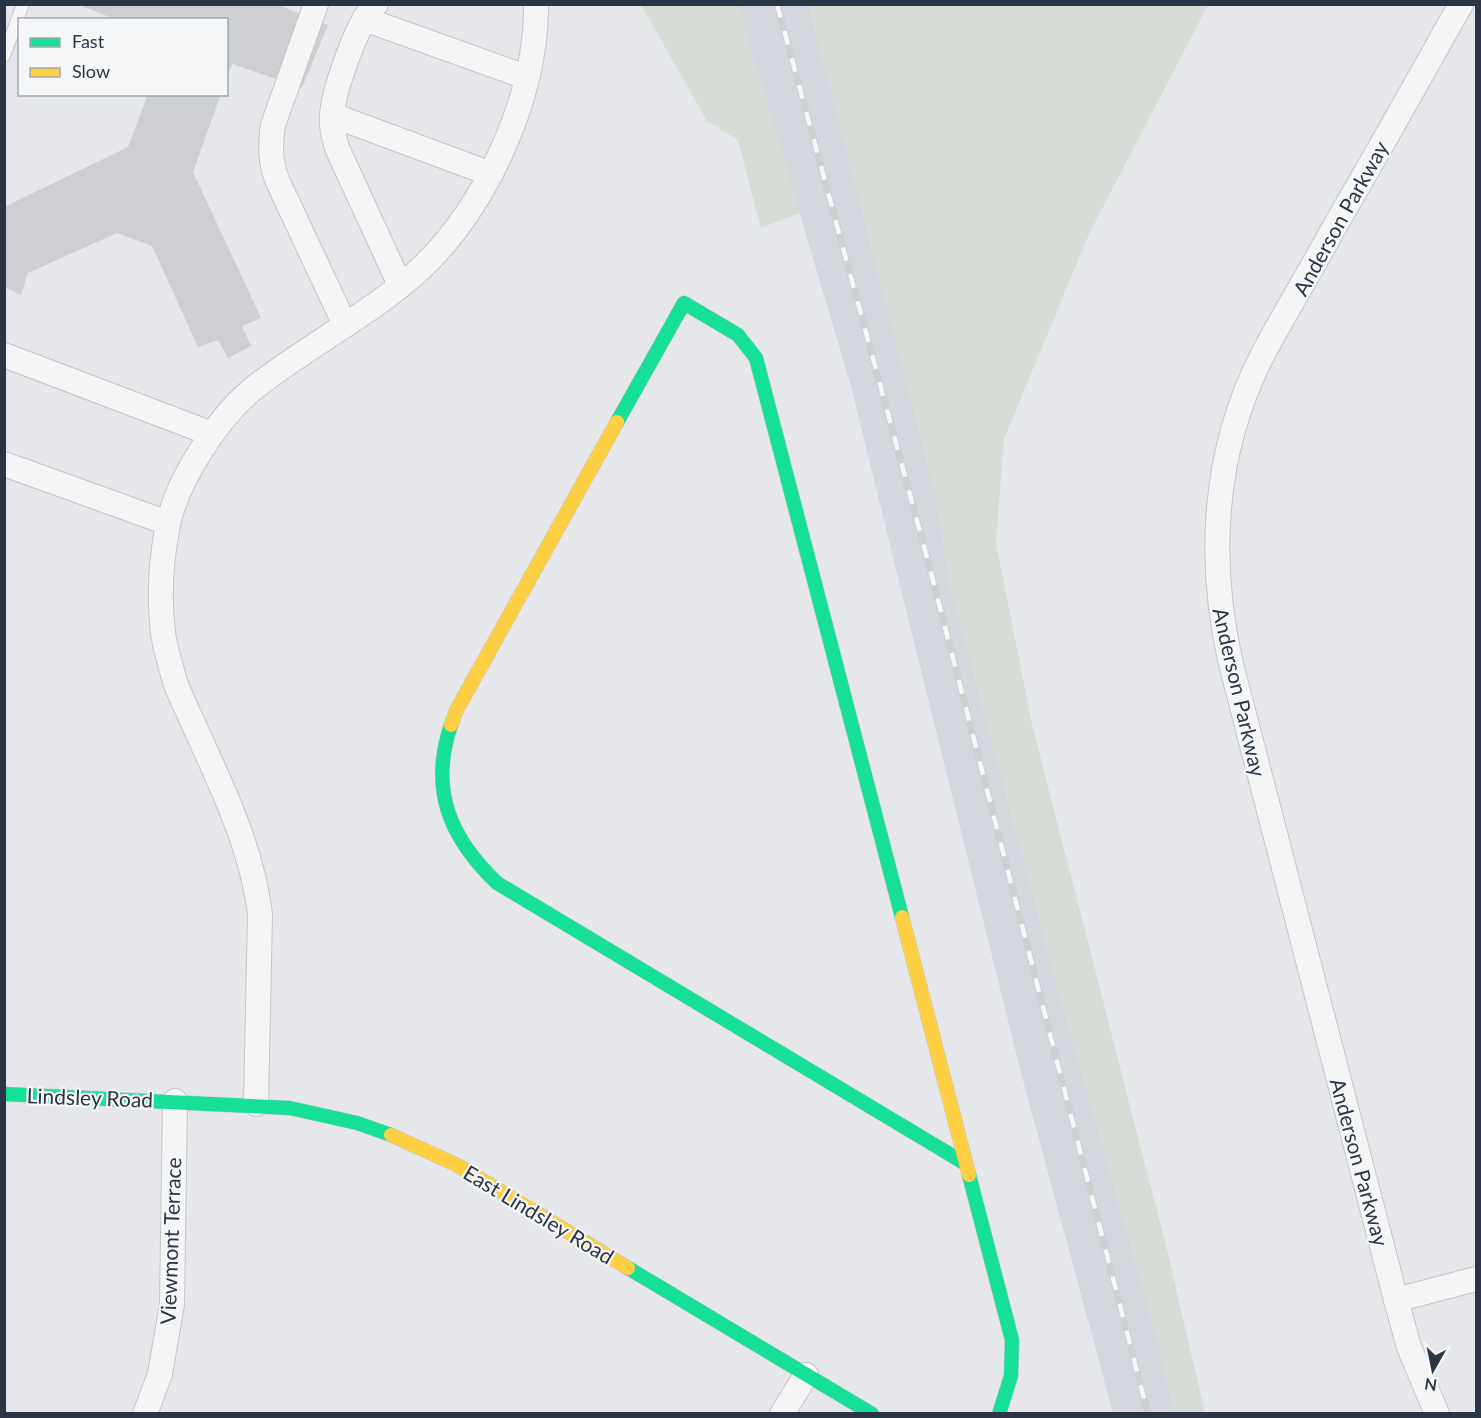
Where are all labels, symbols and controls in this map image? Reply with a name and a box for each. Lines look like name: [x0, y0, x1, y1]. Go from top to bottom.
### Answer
legend: [18, 18, 228, 96]
text: Fast: [72, 30, 105, 52]
text: Slow: [72, 60, 110, 82]
street label: Anderson Parkway: [1287, 136, 1393, 300]
street label: Anderson Parkway: [1208, 605, 1272, 779]
street label: Anderson Parkway: [1326, 1075, 1394, 1249]
street label: Lindsley Road: [26, 1082, 154, 1112]
street label: Viewmont Terrace: [155, 1157, 185, 1325]
street label: East Lindsley Road: [459, 1159, 619, 1269]
north arrow: [1403, 1340, 1463, 1400]
text: N: [1423, 1375, 1438, 1396]

